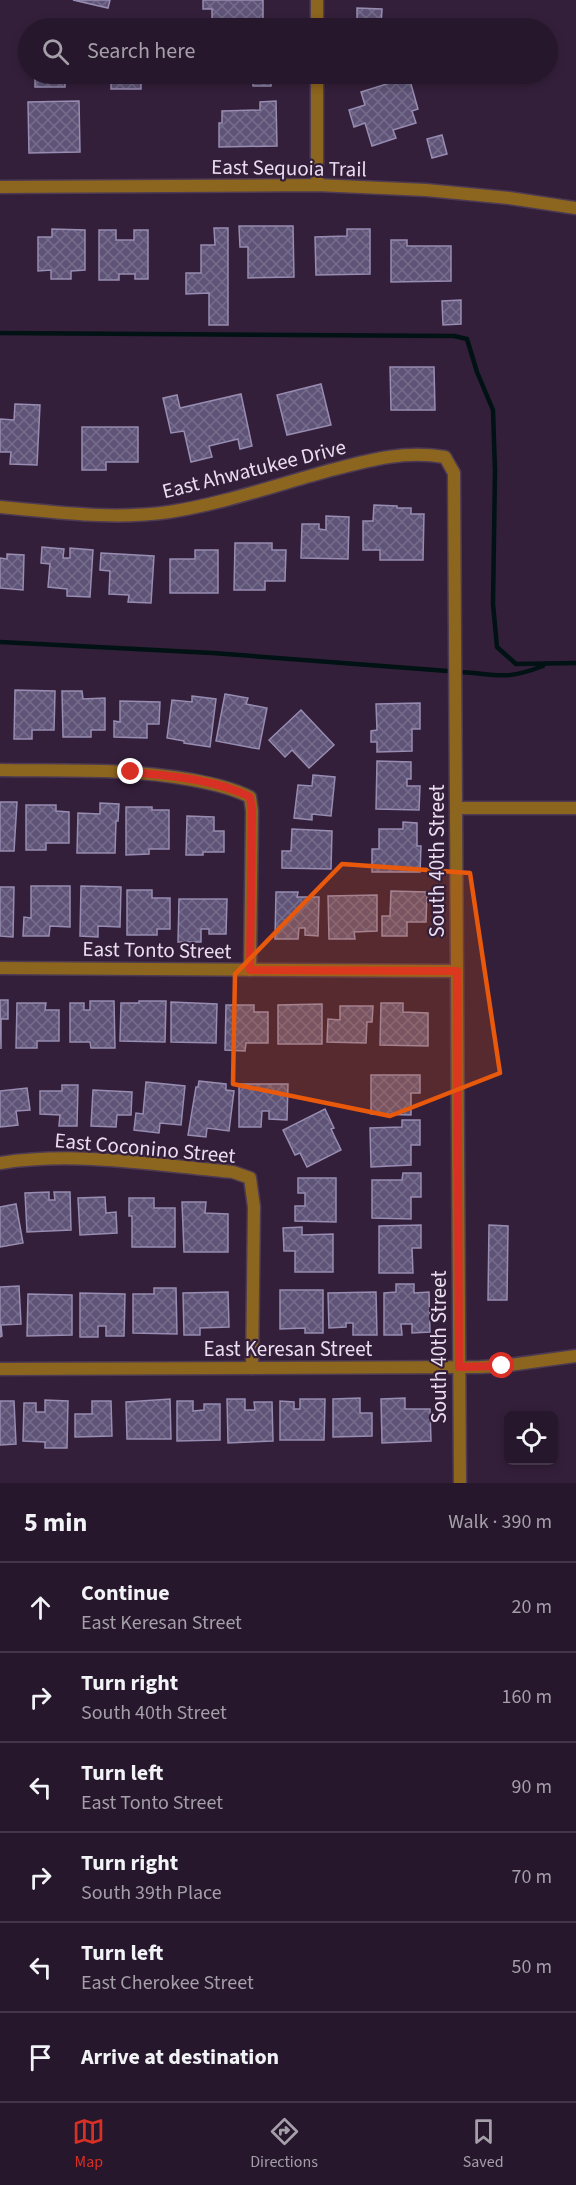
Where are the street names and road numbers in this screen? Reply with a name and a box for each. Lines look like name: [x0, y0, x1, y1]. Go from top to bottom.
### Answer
street label: East Sequoia Trail: [211, 152, 367, 184]
street label: East Ahwatukee Drive: [159, 432, 349, 506]
street label: South 40th Street: [422, 785, 452, 937]
street label: East Tonto Street: [82, 934, 232, 966]
street label: East Coconino Street: [53, 1125, 237, 1171]
street label: South 40th Street: [424, 1271, 454, 1423]
street label: East Keresan Street: [204, 1334, 372, 1364]

